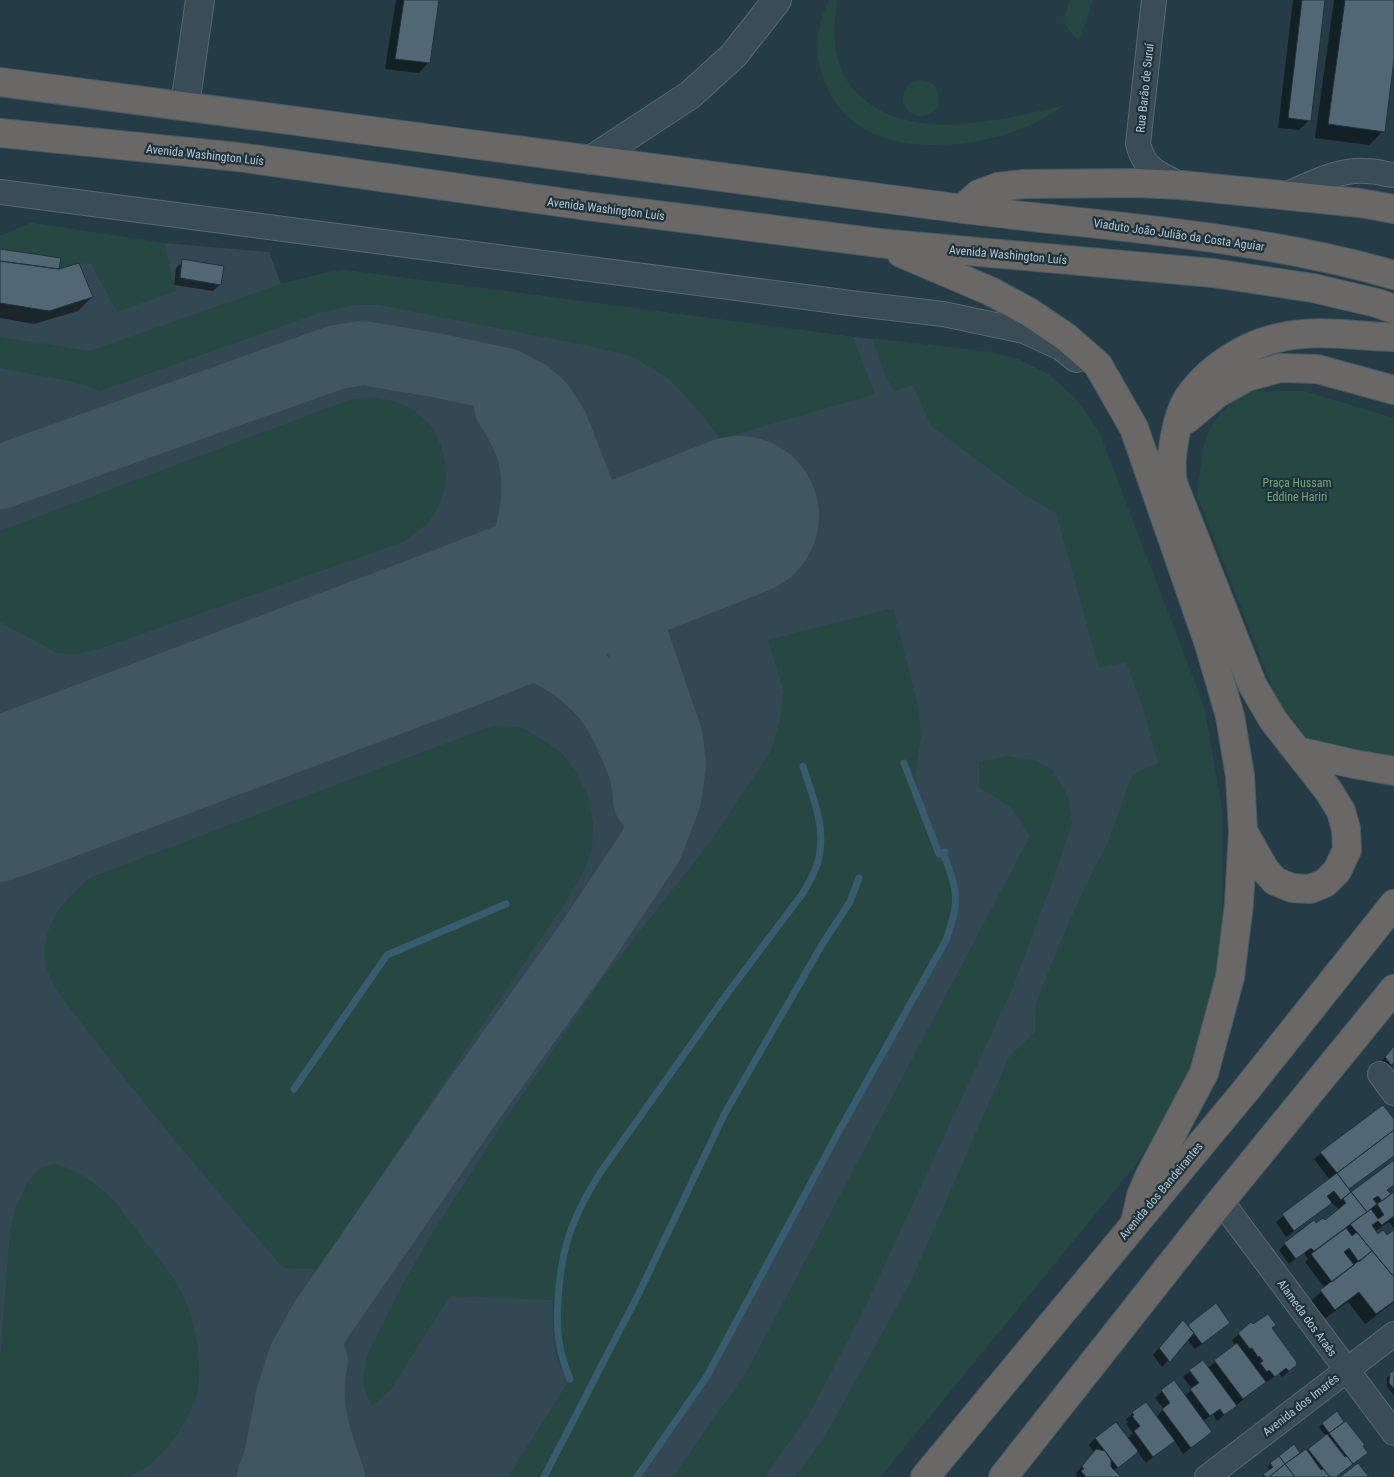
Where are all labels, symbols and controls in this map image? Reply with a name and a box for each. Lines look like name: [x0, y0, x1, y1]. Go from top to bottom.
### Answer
street label: Rua Barão de Suruí: [1133, 42, 1157, 133]
street label: Avenida Washington Luís: [145, 142, 265, 168]
street label: Avenida Washington Luís: [546, 195, 666, 223]
street label: Viaduto João Julião da Costa Aguiar: [1092, 216, 1266, 254]
street label: Avenida Washington Luís: [948, 243, 1068, 267]
park label: Praça Hussam Eddine Hariri: [1263, 476, 1331, 504]
street label: Avenida dos Bandeirantes: [1116, 1140, 1206, 1242]
street label: Alameda dos Araês: [1274, 1277, 1340, 1359]
street label: Avenida dos Imarés: [1260, 1371, 1342, 1439]

